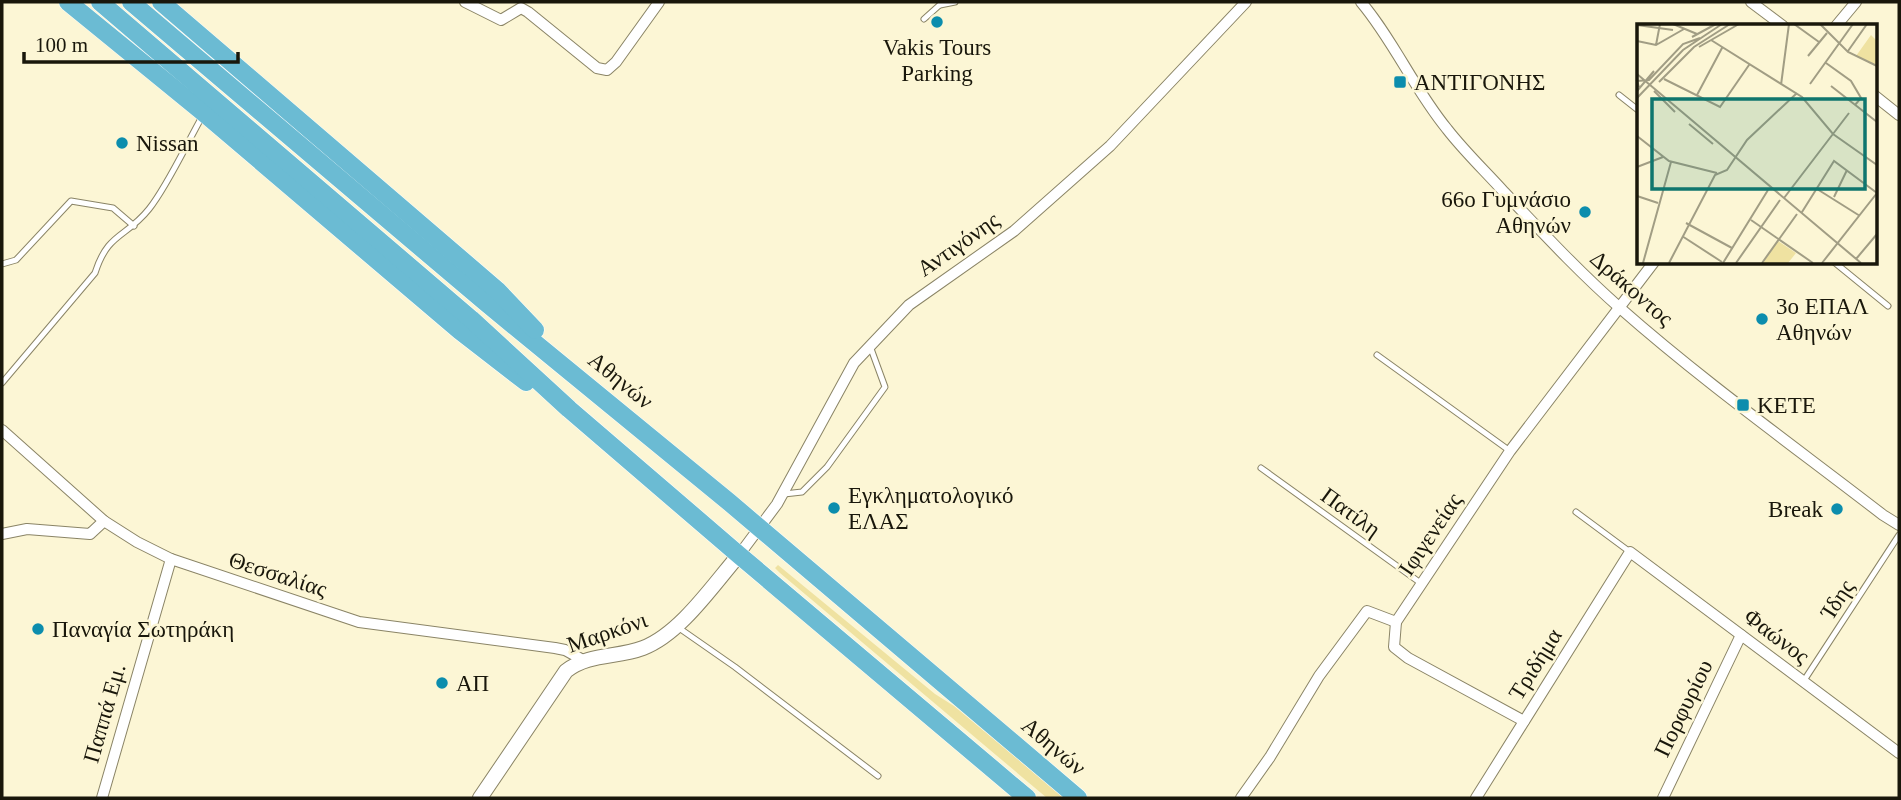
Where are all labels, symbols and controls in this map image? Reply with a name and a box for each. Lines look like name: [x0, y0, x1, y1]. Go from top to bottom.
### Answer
marker: Vakis Tours Parking: [929, 14, 945, 30]
scale bar: [24, 21, 238, 65]
inset map: [1637, 24, 1876, 264]
text: 100 m: [35, 33, 88, 57]
place label: Vakis Tours Parking: [883, 35, 991, 86]
place label: ΑΝΤΙΓΟΝΗΣ: [1414, 70, 1545, 95]
marker: ΑΝΤΙΓΟΝΗΣ: [1392, 74, 1408, 90]
place label: Nissan: [136, 131, 199, 156]
marker: Nissan: [114, 135, 130, 151]
place label: 66ο Γυμνάσιο Αθηνών: [1441, 187, 1571, 238]
marker: 66ο Γυμνάσιο Αθηνών: [1577, 204, 1593, 220]
street label: Αντιγόνης: [913, 207, 1004, 282]
street label: Δράκοντος: [1585, 246, 1678, 331]
place label: 3ο ΕΠΑΛ Αθηνών: [1776, 294, 1869, 345]
marker: 3ο ΕΠΑΛ Αθηνών: [1754, 311, 1770, 327]
street label: Αθηνών: [583, 347, 658, 414]
place label: ΚΕΤΕ: [1757, 393, 1816, 418]
marker: ΚΕΤΕ: [1735, 397, 1751, 413]
place label: Εγκληματολογικό ΕΛΑΣ: [848, 483, 1014, 534]
street label: Πατίλη: [1316, 483, 1385, 542]
street label: Ιφιγενείας: [1394, 488, 1467, 580]
place label: Break: [1768, 497, 1823, 522]
marker: Εγκληματολογικό ΕΛΑΣ: [826, 500, 842, 516]
marker: Break: [1829, 501, 1845, 517]
street label: Θεσσαλίας: [226, 547, 330, 602]
street label: Ίδης: [1815, 575, 1859, 624]
street label: Φαώνος: [1739, 604, 1814, 669]
street label: Μαρκόνι: [564, 607, 651, 658]
place label: Παναγία Σωτηράκη: [52, 617, 234, 642]
marker: Παναγία Σωτηράκη: [30, 621, 46, 637]
street label: Τριδήμα: [1504, 624, 1567, 704]
street label: Πορφυρίου: [1649, 656, 1718, 761]
street label: Παππά Εμ.: [78, 661, 131, 766]
place label: ΑΠ: [456, 671, 489, 696]
marker: ΑΠ: [434, 675, 450, 691]
street label: Αθηνών: [1017, 713, 1091, 780]

